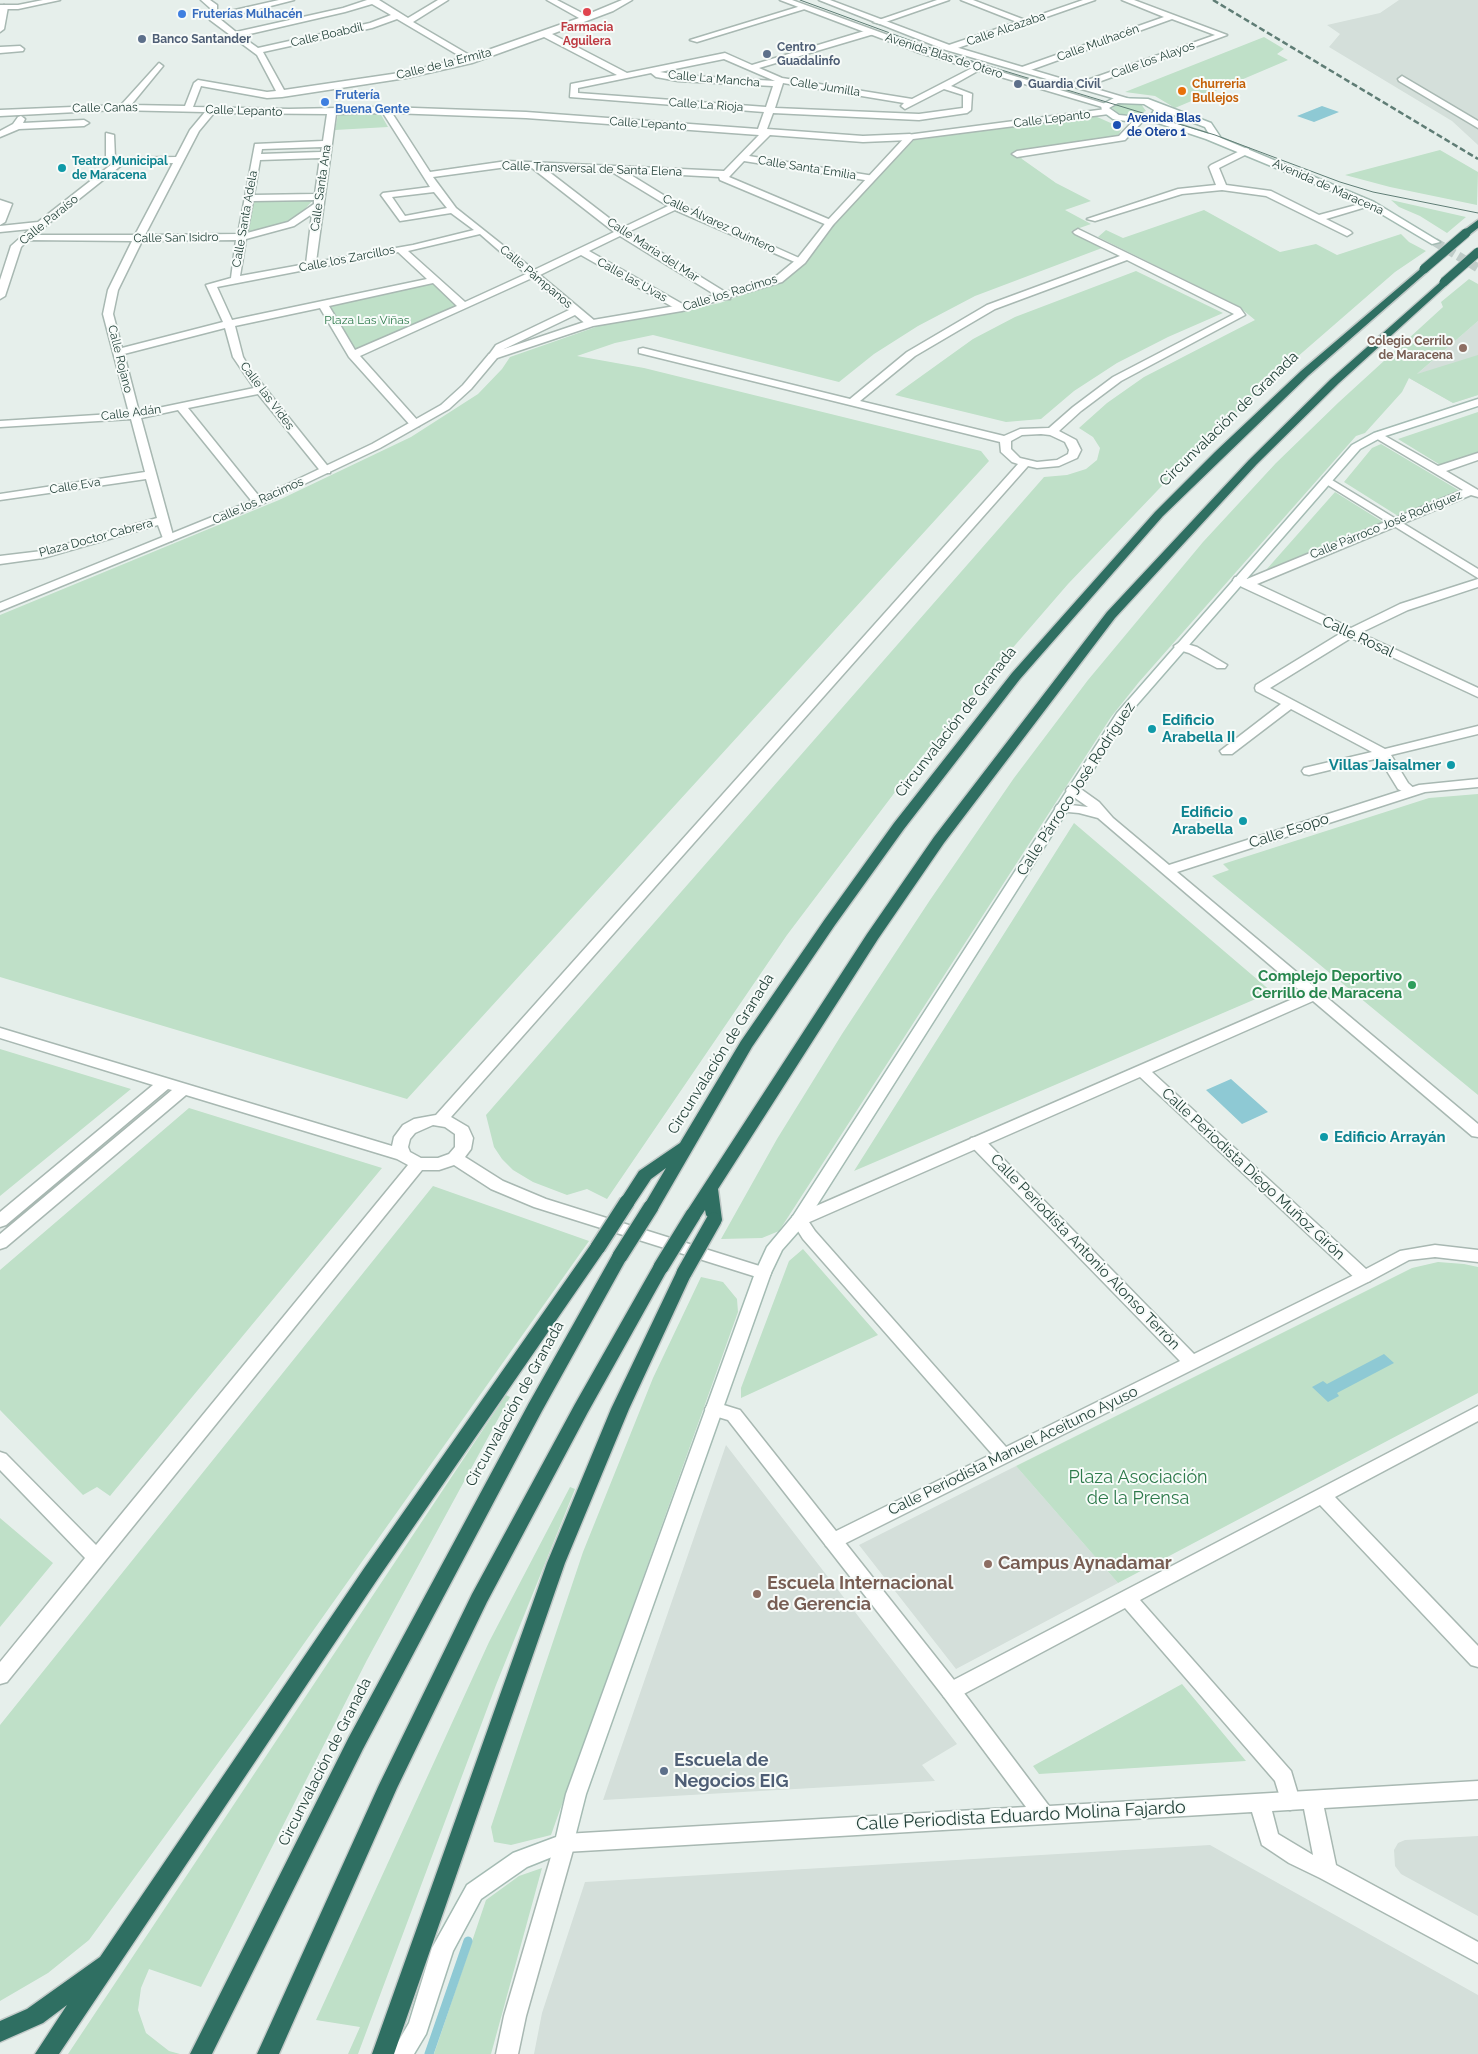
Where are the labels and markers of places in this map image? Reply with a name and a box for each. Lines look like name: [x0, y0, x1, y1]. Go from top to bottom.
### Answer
marker: Farmacia Aguilera: [581, 6, 593, 18]
place label: Fruterías Mulhacén: [192, 7, 303, 21]
marker: Fruterías Mulhacén: [176, 8, 188, 20]
place label: Farmacia Aguilera: [561, 20, 613, 48]
place label: Banco Santander: [152, 32, 251, 46]
marker: Banco Santander: [136, 33, 148, 45]
place label: Centro Guadalinfo: [777, 40, 840, 68]
marker: Centro Guadalinfo: [761, 48, 773, 60]
place label: Guardia Civil: [1028, 77, 1101, 91]
place label: Churreria Bullejos: [1192, 77, 1246, 105]
marker: Guardia Civil: [1012, 78, 1024, 90]
marker: Churreria Bullejos: [1176, 85, 1188, 97]
place label: Frutería Buena Gente: [335, 88, 410, 116]
marker: Frutería Buena Gente: [319, 96, 331, 108]
place label: Avenida Blas de Otero 1: [1127, 111, 1201, 139]
marker: Avenida Blas de Otero 1: [1111, 119, 1123, 131]
place label: Teatro Municipal de Maracena: [72, 154, 168, 182]
marker: Teatro Municipal de Maracena: [56, 162, 68, 174]
place label: Colegio Cerrilo de Maracena: [1367, 334, 1453, 362]
marker: Colegio Cerrilo de Maracena: [1457, 342, 1469, 354]
place label: Edificio Arabella II: [1162, 711, 1235, 746]
marker: Edificio Arabella II: [1146, 723, 1158, 735]
place label: Villas Jaisalmer: [1329, 756, 1441, 774]
marker: Villas Jaisalmer: [1445, 759, 1457, 771]
place label: Edificio Arabella: [1172, 803, 1233, 838]
marker: Edificio Arabella: [1237, 815, 1249, 827]
place label: Complejo Deportivo Cerrillo de Maracena: [1252, 967, 1402, 1002]
marker: Complejo Deportivo Cerrillo de Maracena: [1406, 979, 1418, 991]
place label: Edificio Arrayán: [1334, 1128, 1446, 1146]
marker: Edificio Arrayán: [1318, 1131, 1330, 1143]
place label: Campus Aynadamar: [998, 1553, 1172, 1575]
marker: Campus Aynadamar: [982, 1558, 994, 1570]
place label: Escuela Internacional de Gerencia: [767, 1573, 953, 1616]
marker: Escuela Internacional de Gerencia: [751, 1588, 763, 1600]
place label: Escuela de Negocios EIG: [674, 1750, 789, 1792]
marker: Escuela de Negocios EIG: [658, 1765, 670, 1777]

